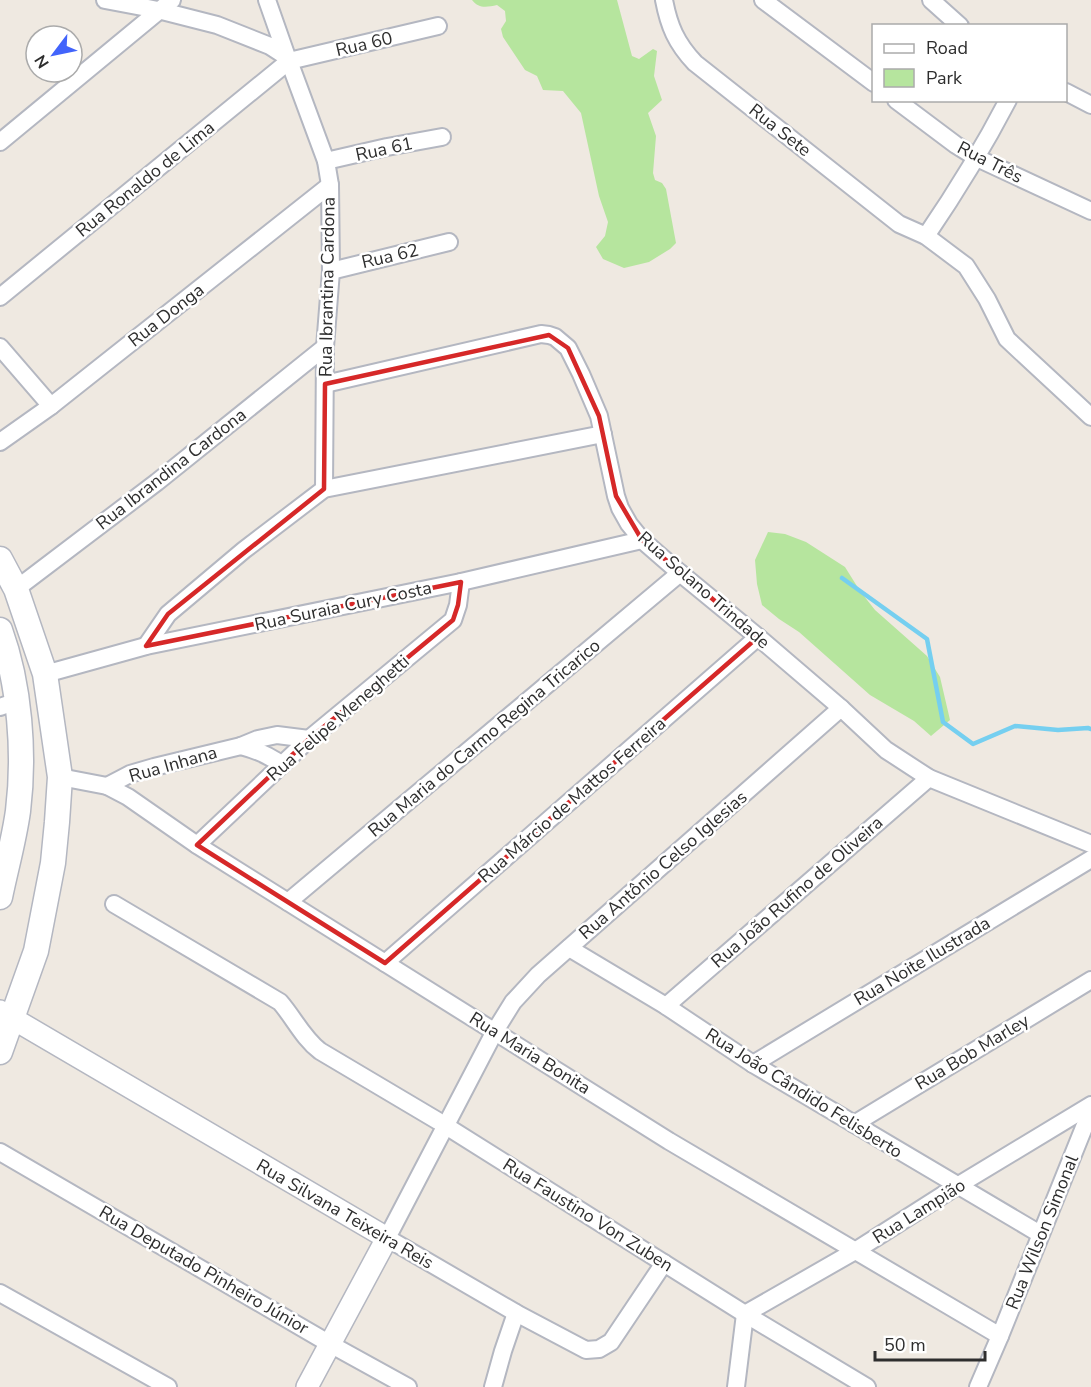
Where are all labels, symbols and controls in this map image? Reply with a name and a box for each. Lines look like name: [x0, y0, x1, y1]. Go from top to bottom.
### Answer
north arrow: [24, 24, 84, 84]
legend: [872, 24, 1067, 102]
street label: Rua 60: [333, 26, 395, 62]
text: Road: [926, 36, 968, 60]
text: N: [30, 51, 55, 72]
text: Park: [926, 66, 963, 90]
street label: Rua Sete: [744, 98, 816, 162]
street label: Rua Ronaldo de Lima: [71, 116, 219, 242]
street label: Rua 61: [353, 131, 415, 167]
street label: Rua Três: [953, 135, 1027, 189]
street label: Rua Ibrantina Cardona: [313, 197, 341, 377]
street label: Rua 62: [359, 238, 421, 274]
street label: Rua Donga: [123, 278, 209, 352]
street label: Rua Ibrandina Cardona: [91, 403, 251, 535]
street label: Rua Solano Trindade: [633, 526, 775, 654]
street label: Rua Suraia Cury Costa: [252, 575, 434, 637]
street label: Rua Maria do Carmo Regina Tricarico: [363, 634, 605, 842]
street label: Rua Felipe Meneghetti: [262, 649, 414, 787]
street label: Rua Márcio de Mattos Ferreira: [473, 712, 671, 888]
street label: Rua Inhana: [126, 740, 220, 788]
street label: Rua Antônio Celso Iglesias: [574, 785, 752, 945]
street label: Rua João Rufino de Oliveira: [706, 811, 888, 973]
street label: Rua Noite Ilustrada: [849, 911, 995, 1011]
street label: Rua Maria Bonita: [465, 1006, 595, 1100]
street label: Rua Bob Marley: [911, 1008, 1034, 1095]
street label: Rua João Cândido Felisberto: [701, 1022, 907, 1164]
street label: Rua Wilson Simonal: [1000, 1150, 1084, 1313]
street label: Rua Silvana Teixeira Reis: [252, 1153, 438, 1275]
street label: Rua Faustino Von Zuben: [498, 1153, 678, 1277]
street label: Rua Lampião: [868, 1173, 970, 1249]
street label: Rua Deputado Pinheiro Júnior: [95, 1200, 314, 1340]
scale bar: [875, 1324, 984, 1362]
text: 50 m: [884, 1333, 926, 1357]

